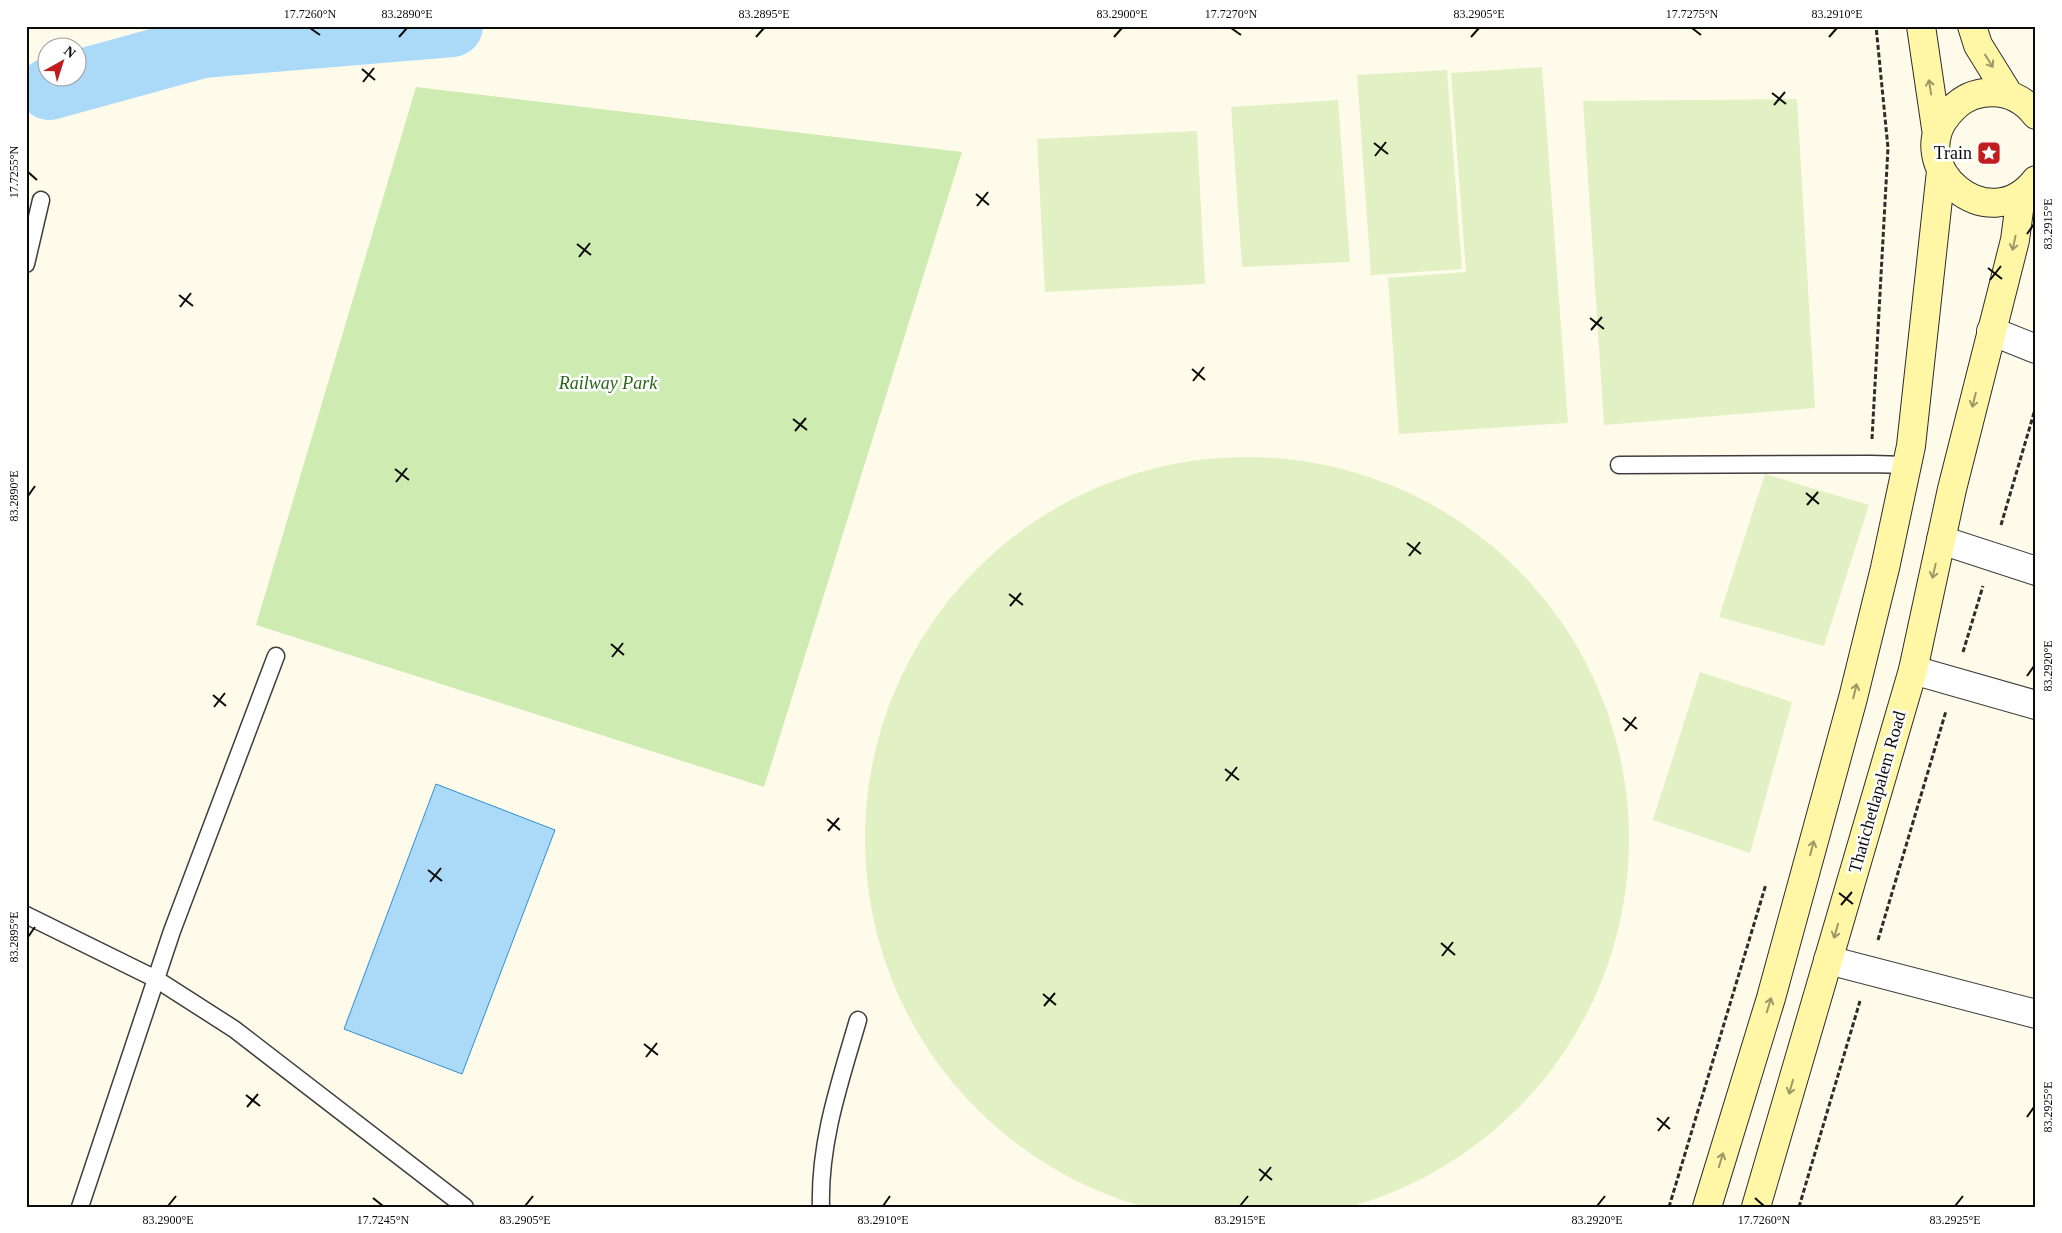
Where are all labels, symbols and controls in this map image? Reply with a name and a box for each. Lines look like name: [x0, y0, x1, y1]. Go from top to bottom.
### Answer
text: 17.7260°N: [284, 7, 337, 21]
text: 83.2890°E: [381, 7, 433, 21]
text: 83.2895°E: [738, 7, 790, 21]
text: 83.2900°E: [1096, 7, 1148, 21]
text: 17.7270°N: [1205, 7, 1258, 21]
text: 83.2905°E: [1453, 7, 1505, 21]
text: 17.7275°N: [1666, 7, 1719, 21]
text: 83.2910°E: [1811, 7, 1863, 21]
north arrow: [38, 38, 88, 88]
text: N: [61, 43, 79, 61]
one-way arrow: [1984, 54, 1994, 68]
one-way arrow: [1925, 79, 1935, 95]
place icon: Train: [1976, 140, 2002, 166]
place label: Train: [1934, 143, 1972, 163]
text: 17.7255°N: [7, 145, 21, 198]
text: 83.2915°E: [2041, 198, 2055, 250]
one-way arrow: [2008, 234, 2018, 250]
park label: Railway Park: [558, 373, 658, 393]
one-way arrow: [1969, 392, 1978, 408]
text: 83.2890°E: [7, 470, 21, 522]
one-way arrow: [1929, 563, 1938, 579]
text: 83.2920°E: [2041, 640, 2055, 692]
one-way arrow: [1851, 684, 1860, 700]
street label: Thatichetlapalem Road: [1844, 709, 1910, 875]
one-way arrow: [1808, 841, 1818, 857]
text: 83.2895°E: [7, 911, 21, 963]
one-way arrow: [1831, 922, 1841, 938]
one-way arrow: [1765, 997, 1775, 1013]
one-way arrow: [1786, 1078, 1795, 1094]
text: 83.2925°E: [2041, 1081, 2055, 1133]
one-way arrow: [1717, 1153, 1727, 1169]
text: 83.2900°E: [142, 1213, 194, 1227]
text: 17.7245°N: [357, 1213, 410, 1227]
text: 83.2905°E: [499, 1213, 551, 1227]
text: 83.2910°E: [857, 1213, 909, 1227]
text: 83.2915°E: [1214, 1213, 1266, 1227]
text: 83.2920°E: [1571, 1213, 1623, 1227]
text: 17.7260°N: [1738, 1213, 1791, 1227]
text: 83.2925°E: [1929, 1213, 1981, 1227]

